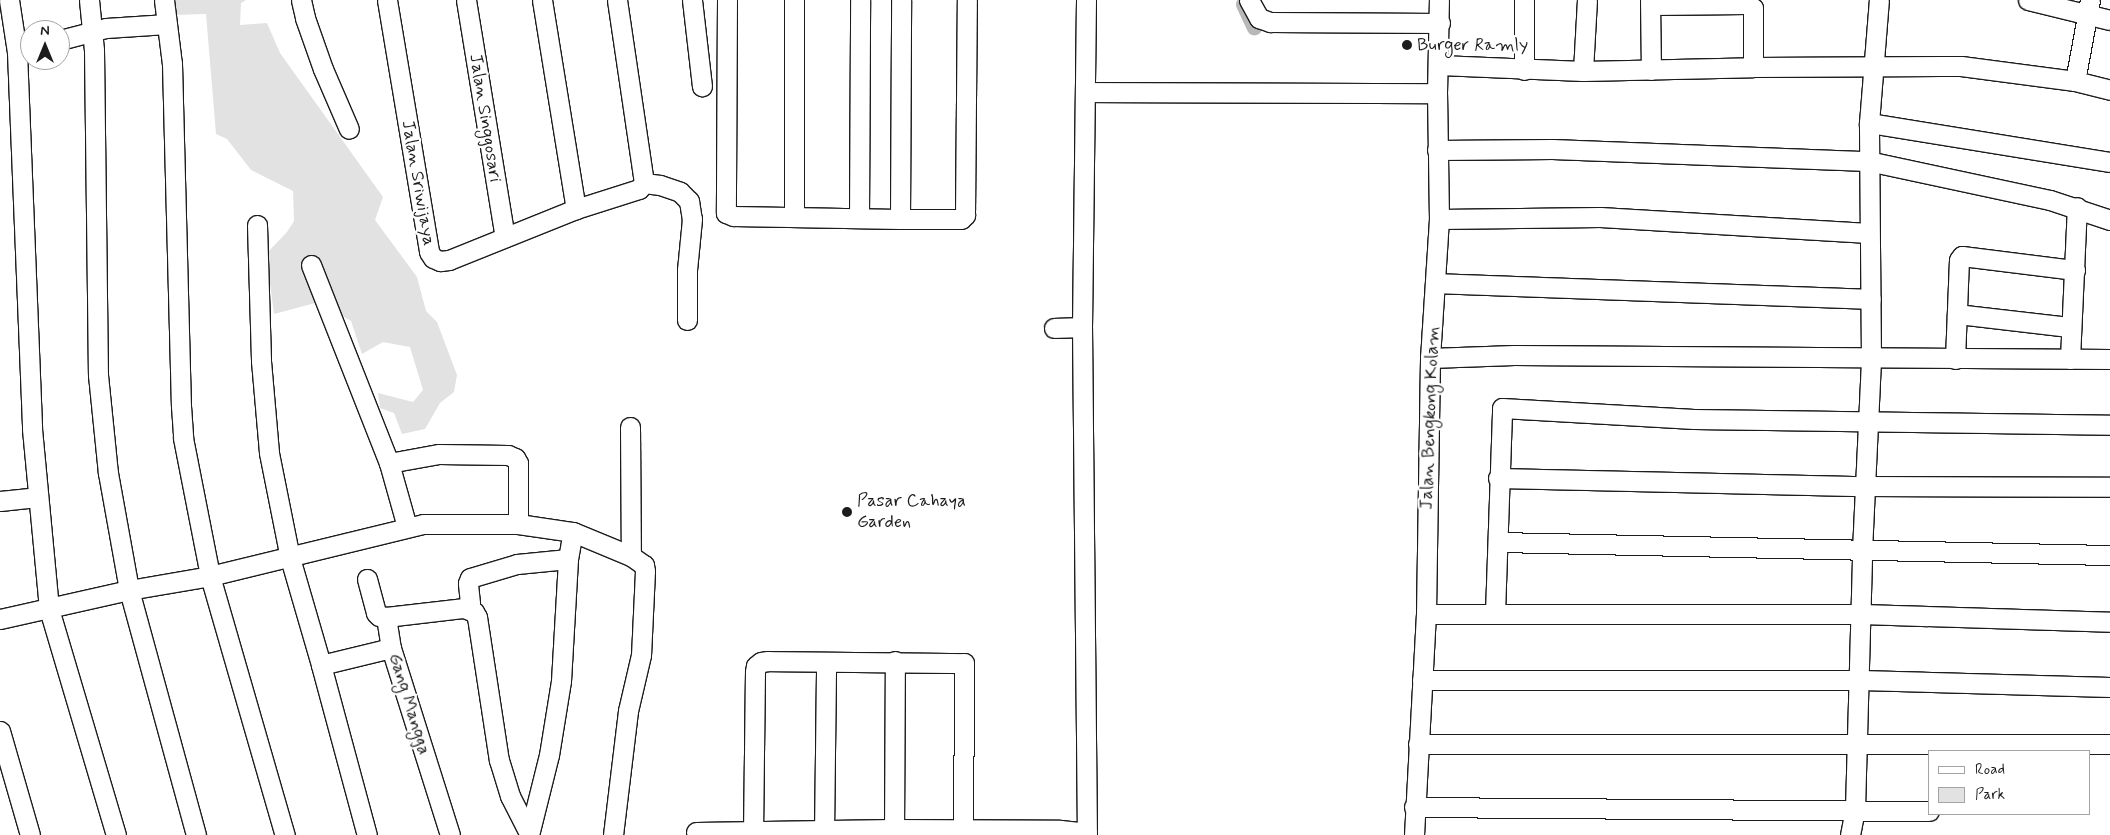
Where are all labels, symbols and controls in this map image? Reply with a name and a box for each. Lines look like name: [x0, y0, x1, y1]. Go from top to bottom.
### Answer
north arrow: [20, 20, 70, 70]
text: N: [40, 22, 50, 40]
place label: Burger Ramly: [1417, 34, 1523, 56]
marker: Burger Ramly: [1401, 39, 1413, 51]
street label: Jalan Singgosari: [464, 52, 506, 184]
street label: Jalan Sriwijaya: [396, 119, 440, 247]
street label: Jalan Bengkong Kolam: [1416, 326, 1444, 510]
place label: Pasar Cahaya Garden: [857, 491, 966, 534]
marker: Pasar Cahaya Garden: [841, 506, 853, 518]
street label: Gang Mangga: [383, 651, 435, 757]
legend: [1928, 750, 2090, 815]
text: Road: [1975, 760, 2005, 780]
text: Park: [1975, 785, 2005, 805]

